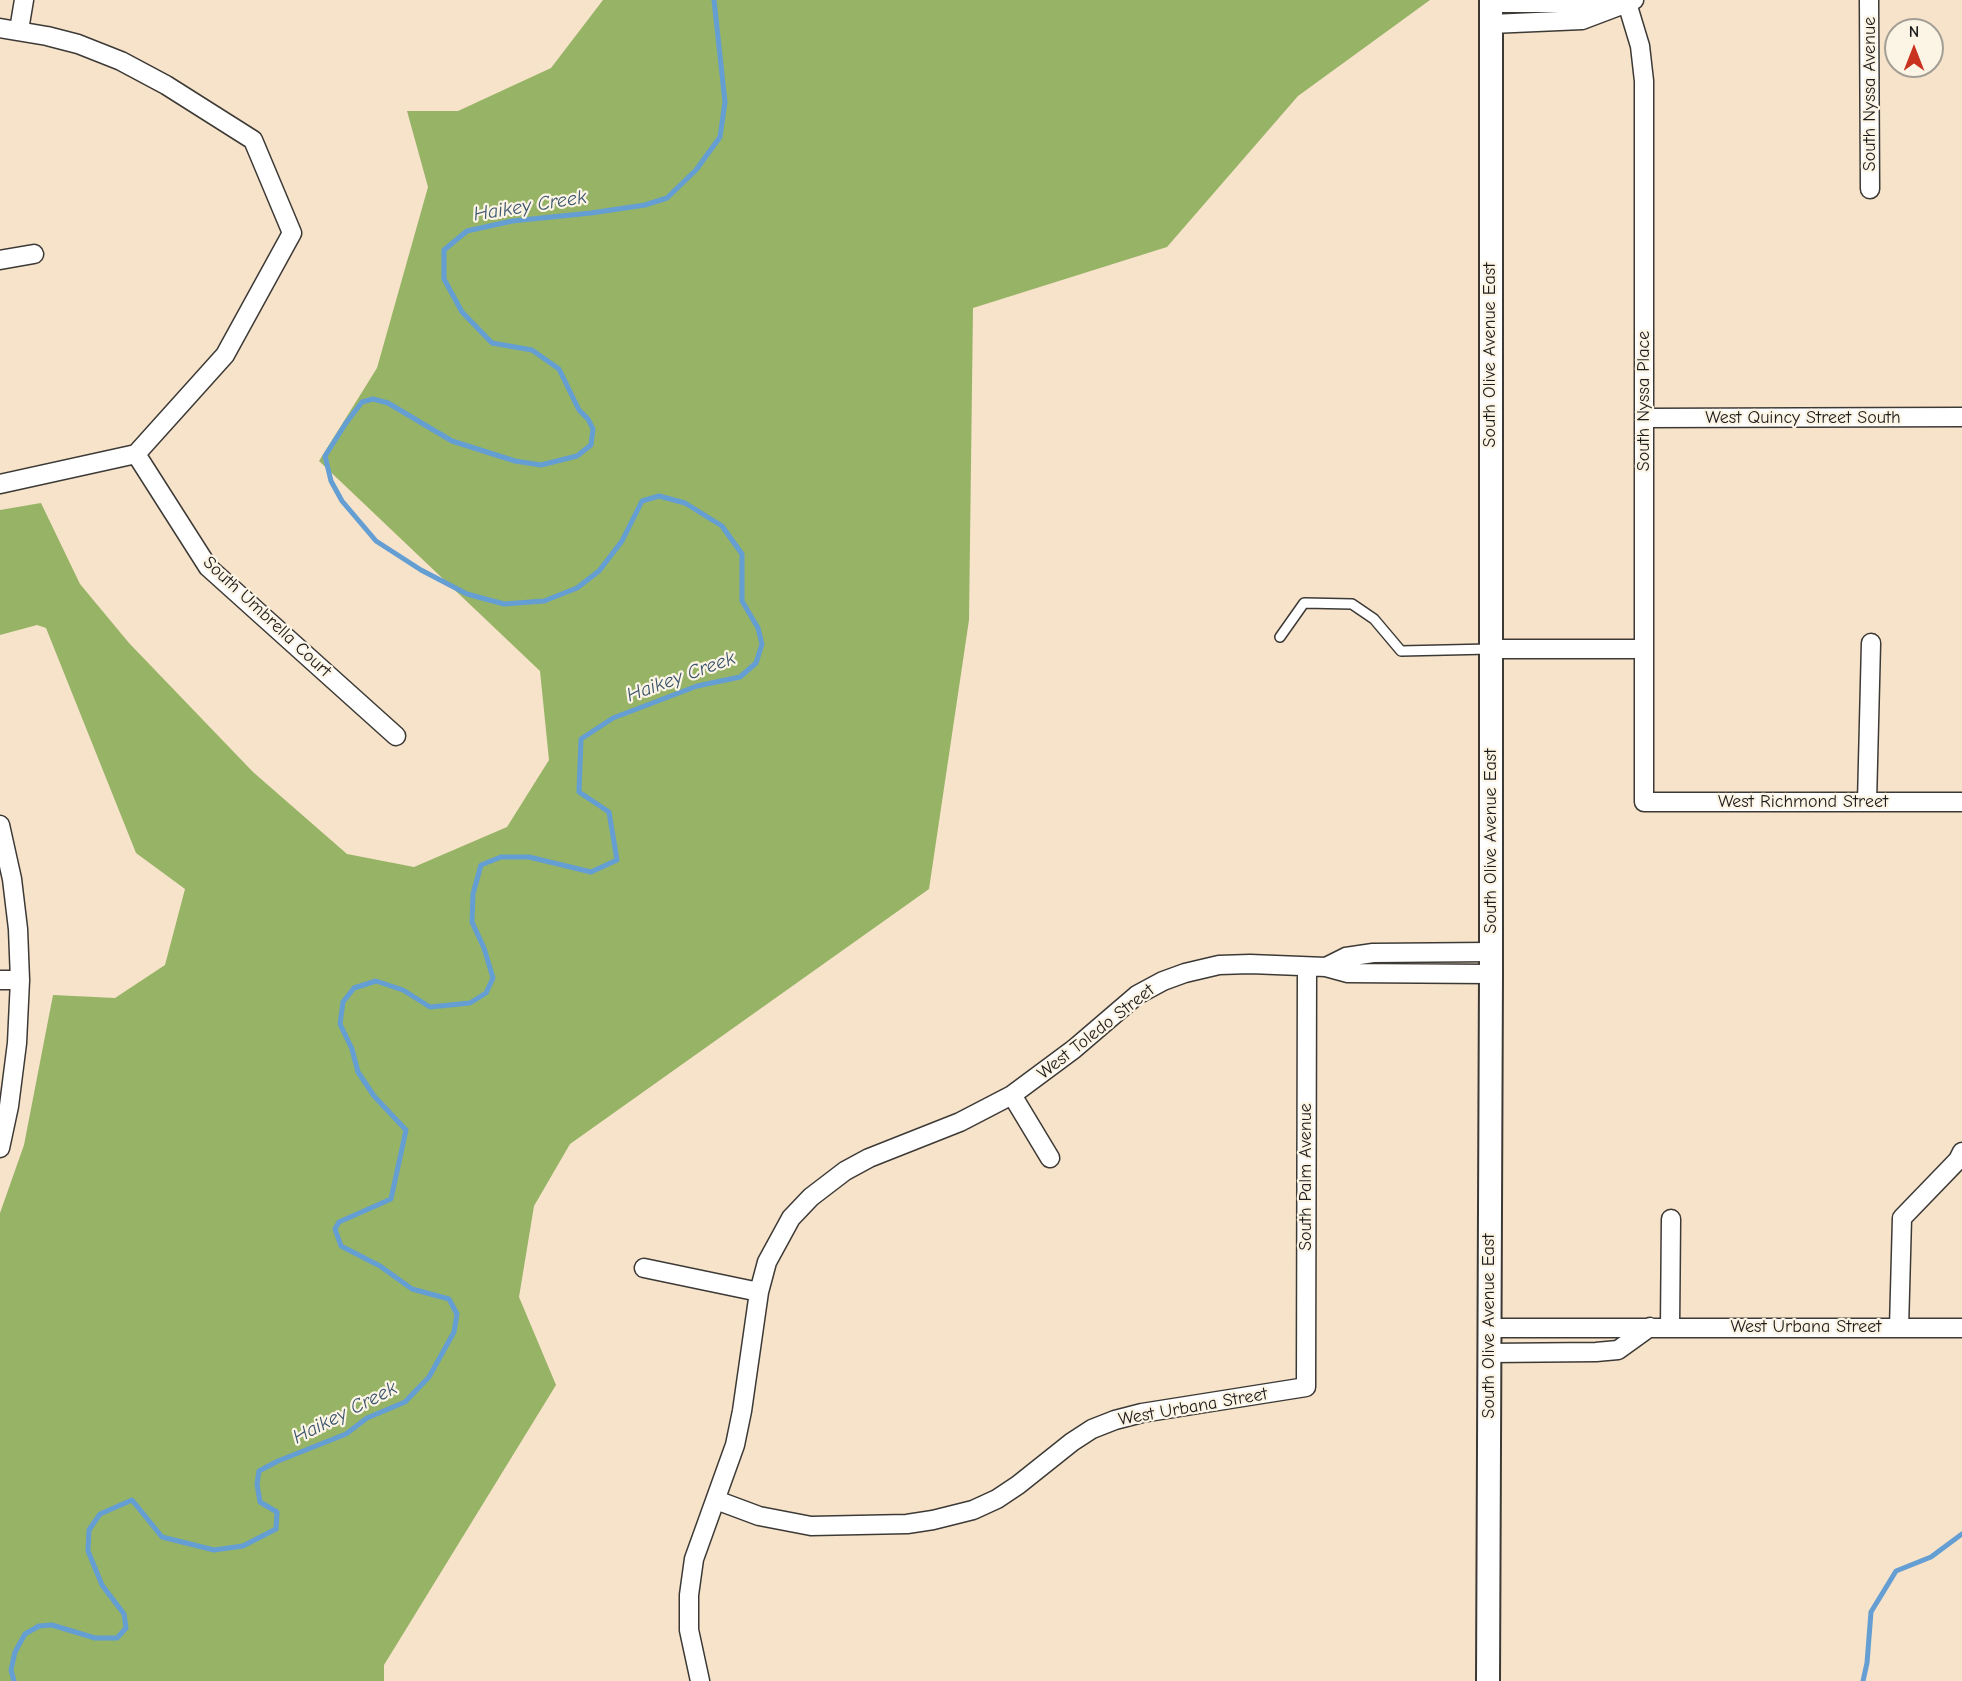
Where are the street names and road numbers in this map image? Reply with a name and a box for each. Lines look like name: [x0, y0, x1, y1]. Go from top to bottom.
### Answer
street label: South Nyssa Avenue: [1859, 17, 1881, 171]
street label: South Olive Avenue East: [1479, 263, 1501, 447]
street label: South Nyssa Place: [1633, 331, 1655, 471]
street label: West Quincy Street South: [1705, 407, 1901, 429]
street label: South Umbrella Court: [198, 552, 336, 682]
street label: South Olive Avenue East: [1480, 749, 1502, 933]
street label: West Richmond Street: [1718, 791, 1888, 813]
street label: West Toledo Street: [1033, 980, 1159, 1084]
street label: South Palm Avenue: [1295, 1103, 1317, 1251]
street label: South Olive Avenue East: [1478, 1234, 1500, 1418]
street label: West Urbana Street: [1731, 1316, 1881, 1338]
street label: West Urbana Street: [1117, 1383, 1269, 1431]

